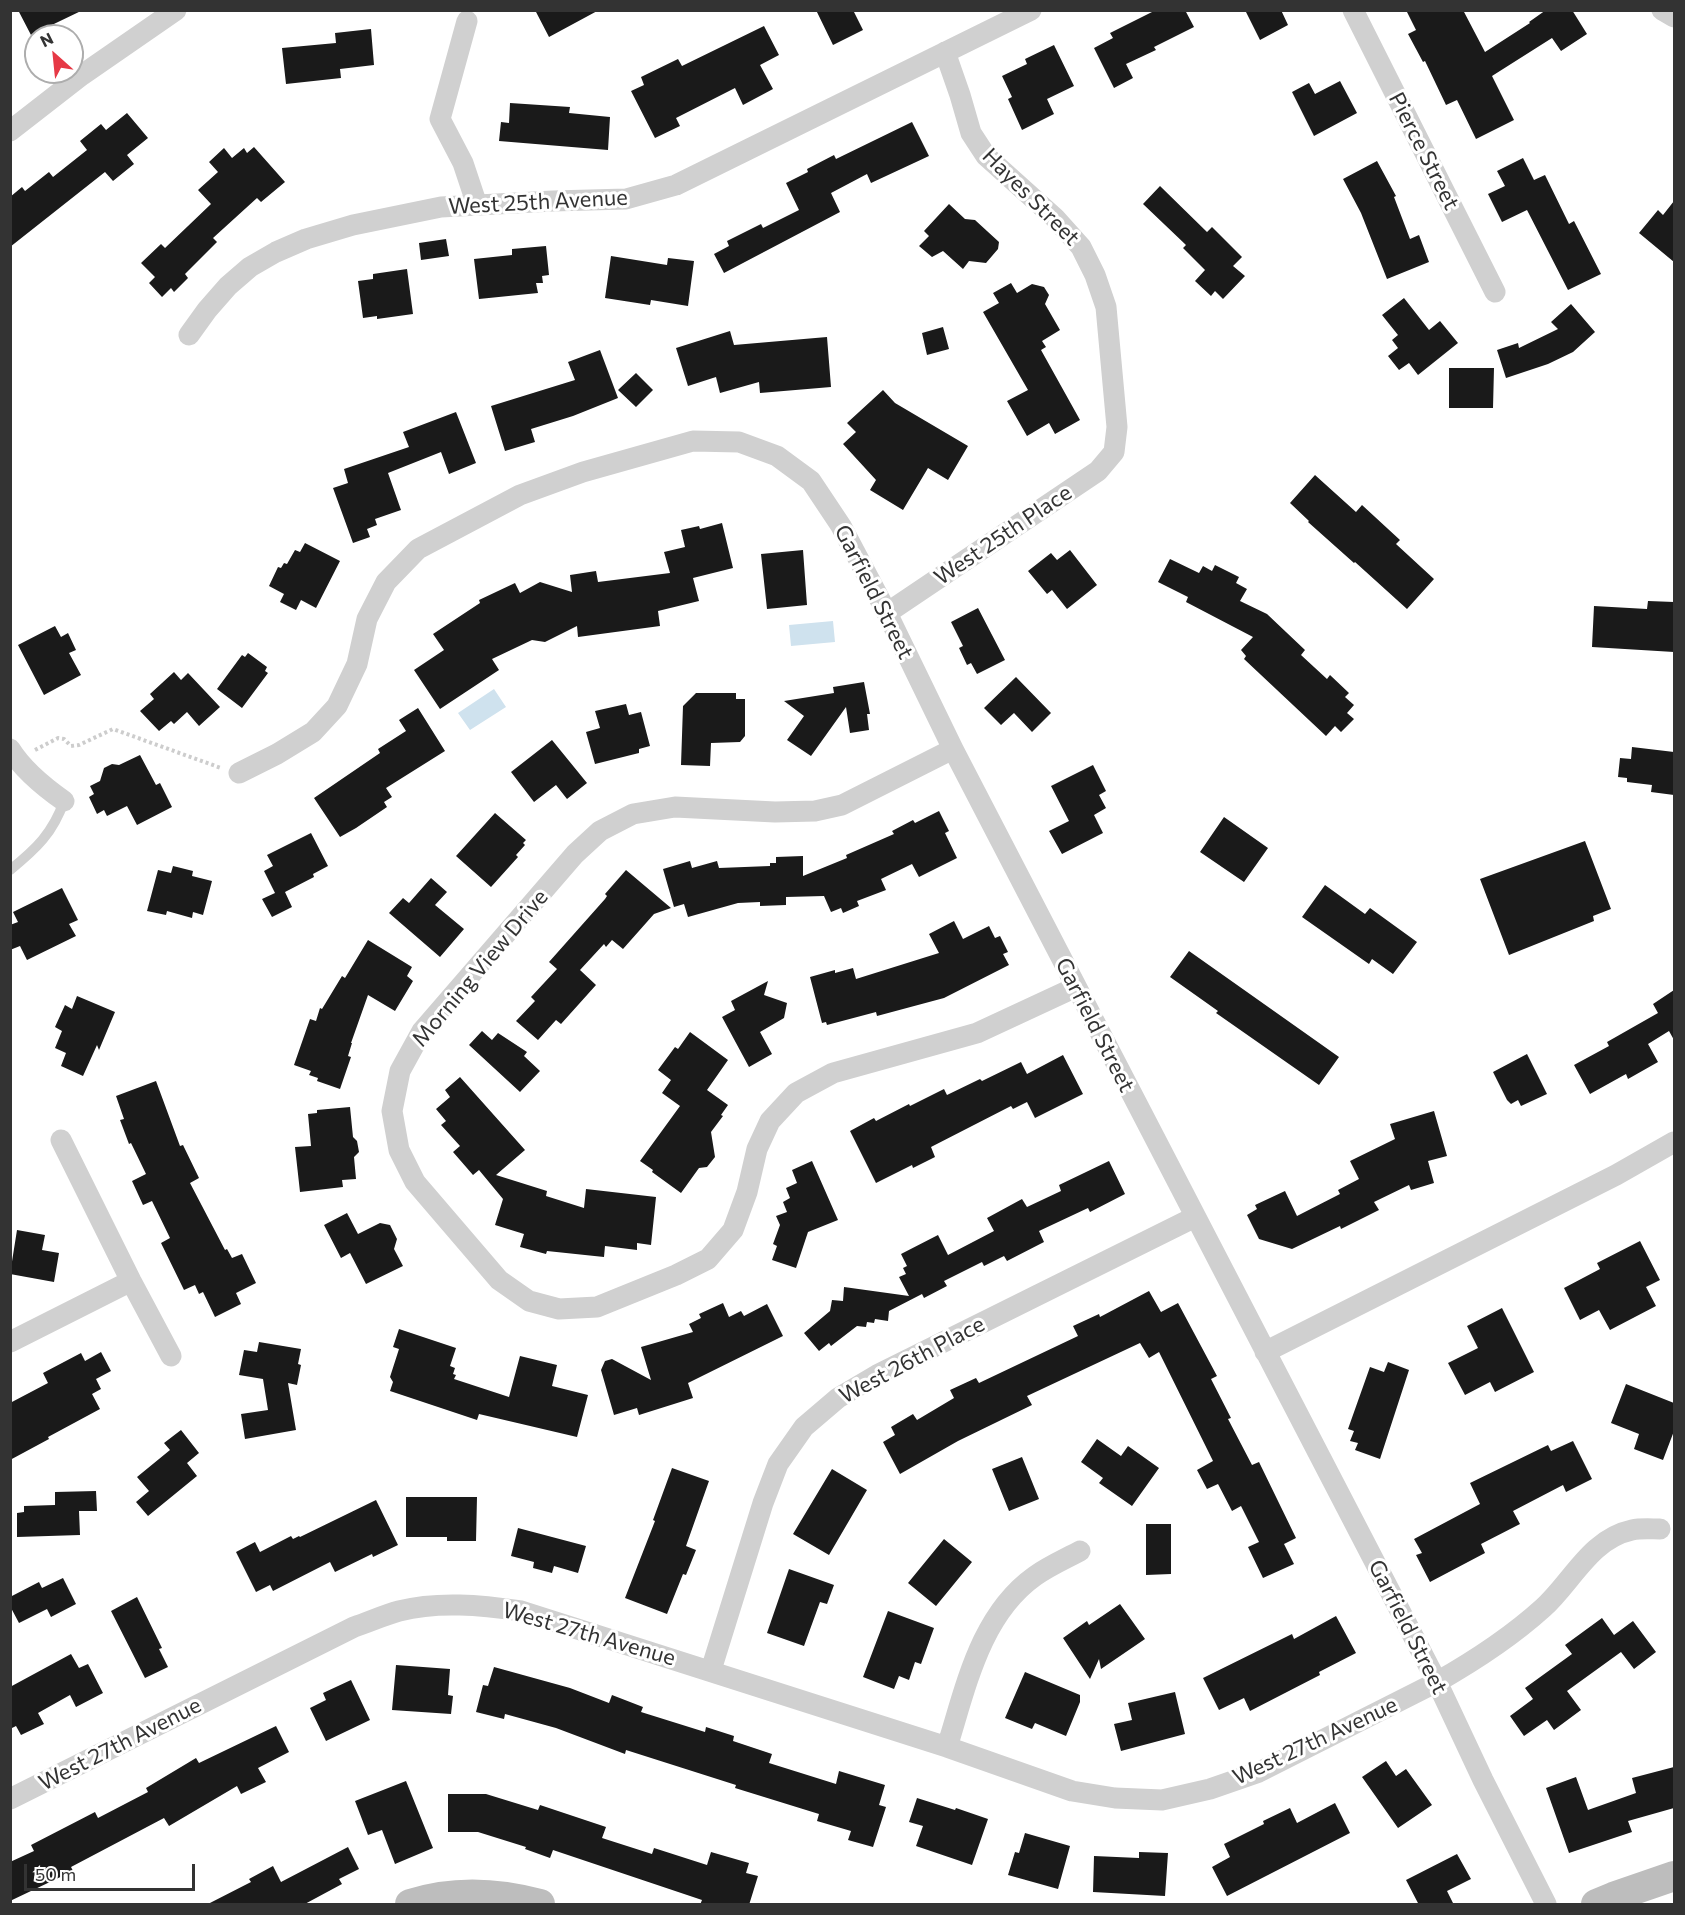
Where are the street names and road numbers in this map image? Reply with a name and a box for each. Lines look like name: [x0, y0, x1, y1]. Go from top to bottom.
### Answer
street label: Pierce Street: [1383, 88, 1465, 214]
street label: Hayes Street: [977, 143, 1085, 251]
street label: West 25th Avenue: [448, 184, 628, 220]
street label: West 25th Place: [929, 479, 1077, 591]
street label: Garfield Street: [829, 520, 919, 664]
street label: Morning View Drive: [407, 884, 553, 1052]
street label: Garfield Street: [1050, 953, 1140, 1097]
street label: West 26th Place: [835, 1311, 989, 1409]
street label: Garfield Street: [1363, 1555, 1453, 1699]
street label: West 27th Avenue: [500, 1597, 678, 1671]
street label: West 27th Avenue: [1228, 1691, 1402, 1791]
street label: West 27th Avenue: [34, 1692, 206, 1796]

